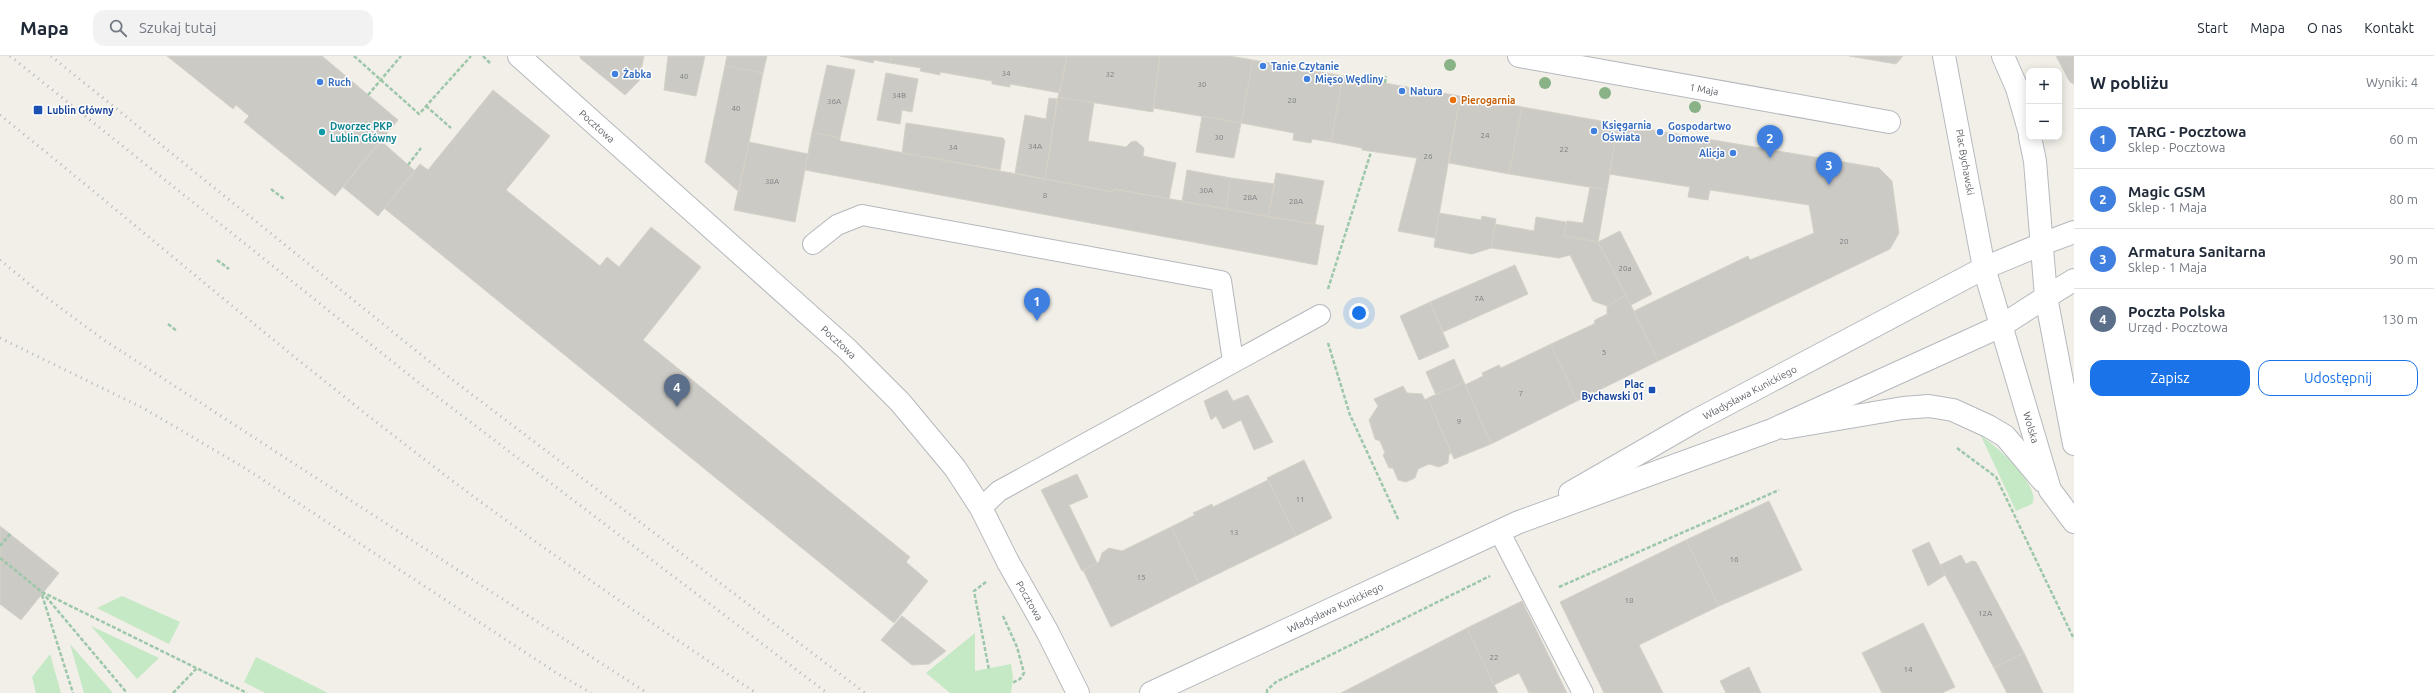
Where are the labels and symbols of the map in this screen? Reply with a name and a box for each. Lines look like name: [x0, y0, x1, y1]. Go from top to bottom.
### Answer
marker: Tanie Czytanie: [1258, 61, 1268, 71]
place label: Tanie Czytanie: [1271, 61, 1340, 72]
place label: Żabka: [623, 68, 651, 80]
marker: Żabka: [610, 69, 620, 79]
house number: 34: [1001, 69, 1011, 78]
house number: 32: [1105, 70, 1115, 79]
house number: 40: [679, 72, 689, 81]
marker: Mięso Wędliny: [1302, 74, 1312, 84]
place label: Mięso Wędliny: [1315, 74, 1384, 86]
marker: Ruch: [315, 77, 325, 87]
place label: Ruch: [328, 77, 351, 88]
house number: 30: [1197, 80, 1207, 89]
street label: 1 Maja: [1689, 81, 1719, 97]
marker: Natura: [1397, 86, 1407, 96]
place label: Natura: [1410, 86, 1443, 97]
house number: 34B: [892, 91, 906, 100]
marker: Pierogarnia: [1448, 95, 1458, 105]
place label: Pierogarnia: [1461, 95, 1515, 106]
house number: 28: [1287, 96, 1297, 105]
house number: 36A: [827, 97, 842, 106]
marker: Lublin Główny: [32, 104, 44, 116]
house number: 40: [731, 104, 741, 113]
place label: Lublin Główny: [47, 105, 114, 116]
street label: Pocztowa: [577, 107, 617, 145]
place label: Księgarnia Oświata: [1602, 120, 1652, 143]
place label: Dworzec PKP Lublin Główny: [330, 121, 397, 144]
place label: Gospodartwo Domowe: [1668, 121, 1731, 144]
pin: 2: [1757, 125, 1783, 158]
marker: Księgarnia Oświata: [1589, 126, 1599, 136]
marker: Dworzec PKP Lublin Główny: [317, 127, 327, 137]
marker: Gospodartwo Domowe: [1655, 127, 1665, 137]
street label: Plac Bychawski: [1954, 128, 1976, 196]
house number: 24: [1480, 131, 1490, 140]
house number: 30: [1214, 133, 1224, 142]
house number: 34A: [1028, 142, 1043, 151]
house number: 34: [948, 143, 958, 152]
house number: 22: [1559, 145, 1569, 154]
place label: Alicja: [1699, 148, 1725, 159]
marker: Alicja: [1728, 148, 1738, 158]
house number: 26: [1423, 152, 1433, 161]
pin: 3: [1816, 152, 1842, 185]
house number: 38A: [765, 177, 780, 186]
house number: 30A: [1199, 186, 1214, 195]
house number: 8: [1043, 191, 1048, 200]
house number: 28A: [1243, 193, 1258, 202]
house number: 28A: [1289, 197, 1304, 206]
house number: 20: [1839, 237, 1849, 246]
house number: 20a: [1618, 264, 1632, 273]
pin: 1: [1024, 288, 1050, 321]
house number: 7A: [1474, 294, 1485, 303]
your location: [1349, 303, 1369, 323]
street label: Pocztowa: [819, 323, 859, 361]
house number: 5: [1602, 348, 1606, 357]
street label: Władysława Kunickiego: [1701, 363, 1798, 421]
pin: 4: [664, 374, 690, 407]
place label: Plac Bychawski 01: [1582, 379, 1644, 402]
marker: Plac Bychawski 01: [1647, 385, 1657, 395]
house number: 7: [1519, 389, 1523, 398]
street label: Wolska: [2022, 410, 2041, 444]
house number: 9: [1457, 417, 1461, 426]
house number: 11: [1295, 495, 1305, 504]
house number: 13: [1229, 528, 1239, 537]
house number: 16: [1729, 555, 1739, 564]
house number: 15: [1136, 573, 1146, 582]
street label: Pocztowa: [1014, 579, 1045, 622]
street label: Władysława Kunickiego: [1285, 580, 1385, 634]
house number: 18: [1624, 596, 1634, 605]
house number: 12A: [1978, 609, 1993, 618]
house number: 22: [1489, 653, 1499, 662]
house number: 14: [1903, 665, 1913, 674]

